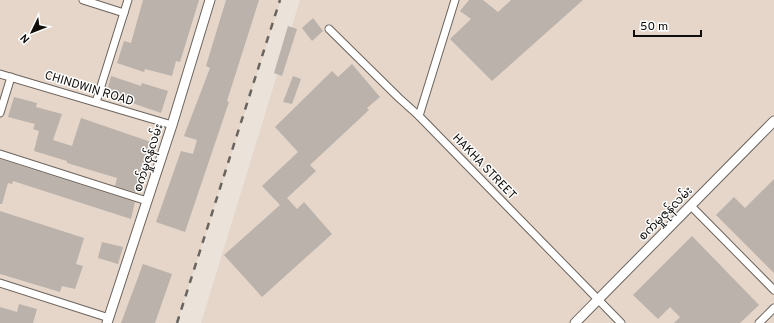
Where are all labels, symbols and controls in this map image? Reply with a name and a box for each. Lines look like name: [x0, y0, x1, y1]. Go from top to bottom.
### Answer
north arrow: [12, 12, 52, 52]
scale bar: [634, 12, 701, 38]
text: 50 m: [640, 19, 668, 35]
text: N: [18, 30, 33, 46]
street label: CHINDWIN ROAD: [42, 68, 136, 110]
street label: စက်မှုဇုန်လမ်း: [129, 121, 168, 194]
street label: HAKHA STREET: [448, 131, 520, 203]
street label: စက်မှုဇုန်လမ်း: [634, 182, 697, 245]

